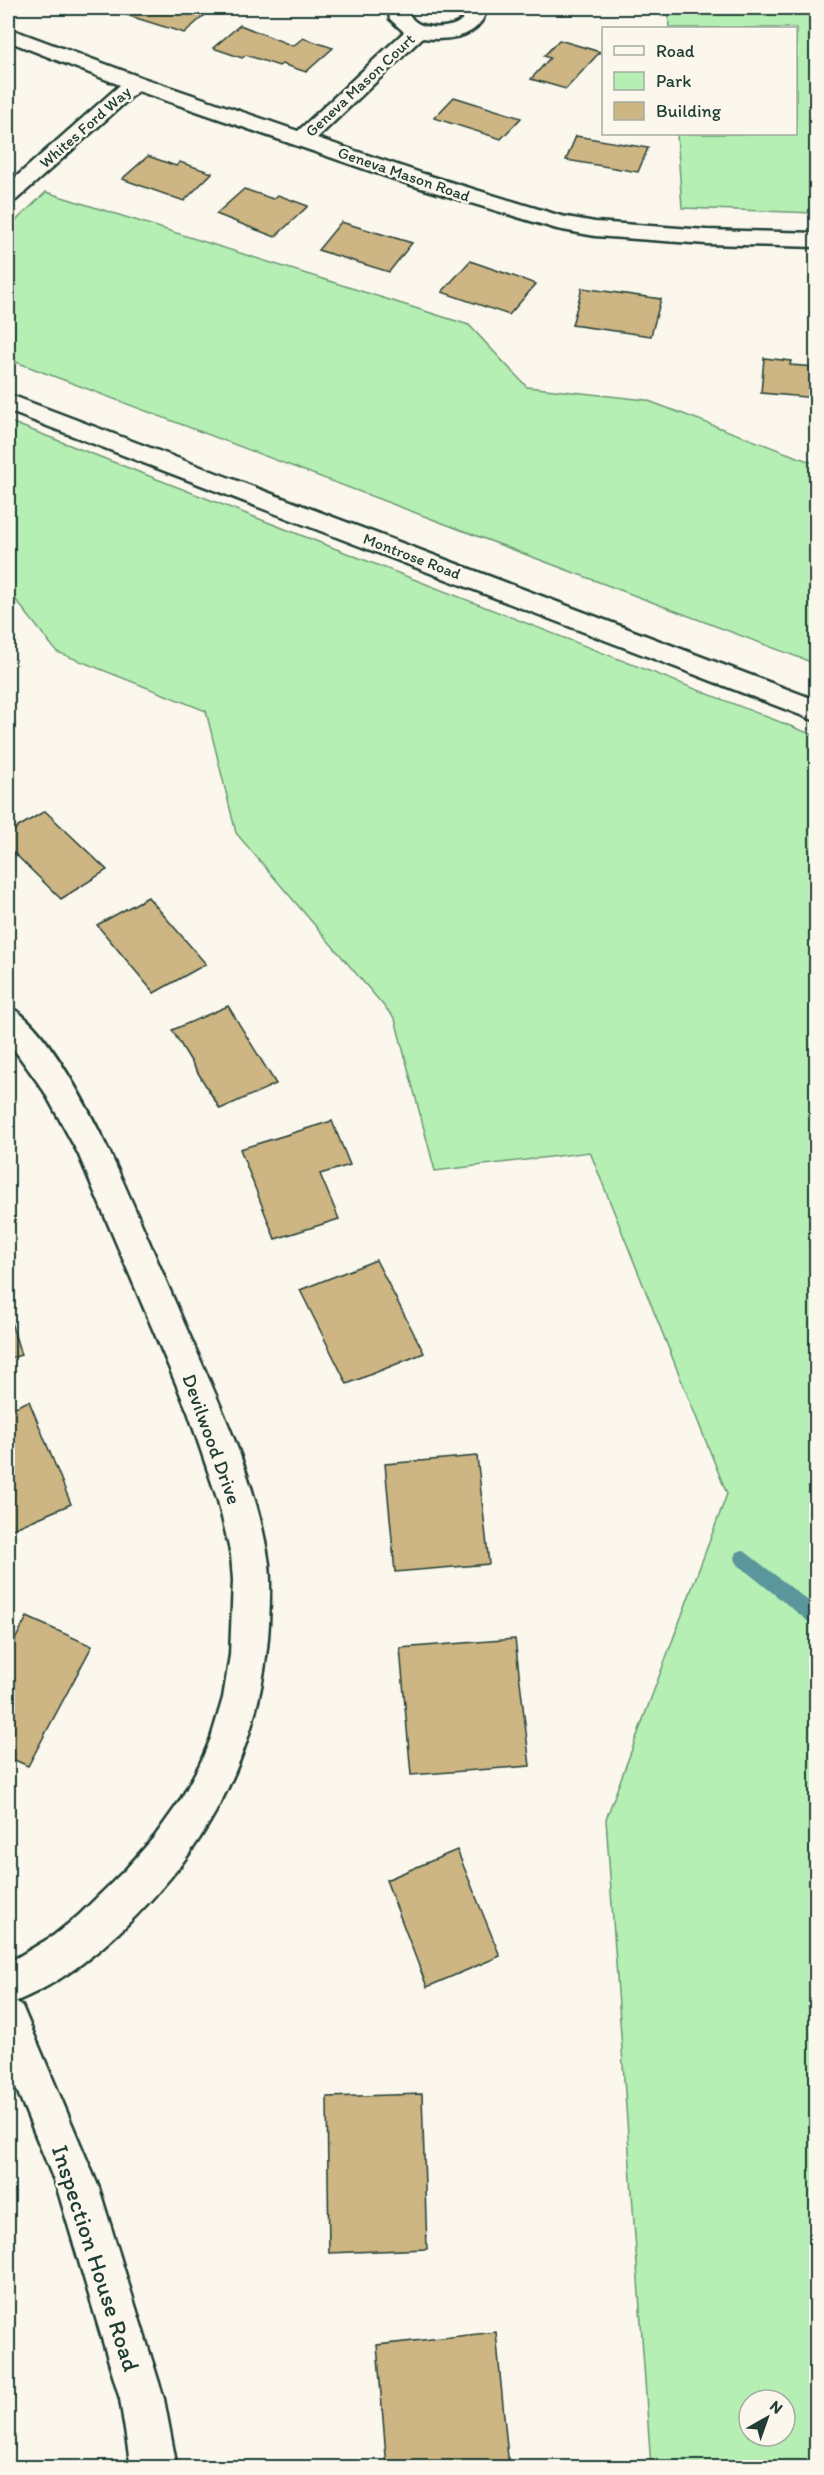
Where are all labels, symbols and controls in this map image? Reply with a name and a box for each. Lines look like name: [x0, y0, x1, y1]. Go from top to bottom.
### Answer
legend: [602, 27, 797, 135]
street label: Geneva Mason Court: [301, 29, 419, 141]
text: Road: [656, 40, 695, 62]
text: Park: [656, 70, 691, 92]
street label: Whites Ford Way: [35, 82, 135, 172]
text: Building: [656, 100, 722, 122]
street label: Geneva Mason Road: [335, 142, 473, 206]
street label: Montrose Road: [361, 529, 464, 583]
street label: Devilwood Drive: [177, 1370, 247, 1508]
street label: Inspection House Road: [46, 2141, 146, 2375]
north arrow: [737, 2388, 797, 2448]
text: N: [766, 2396, 787, 2418]

